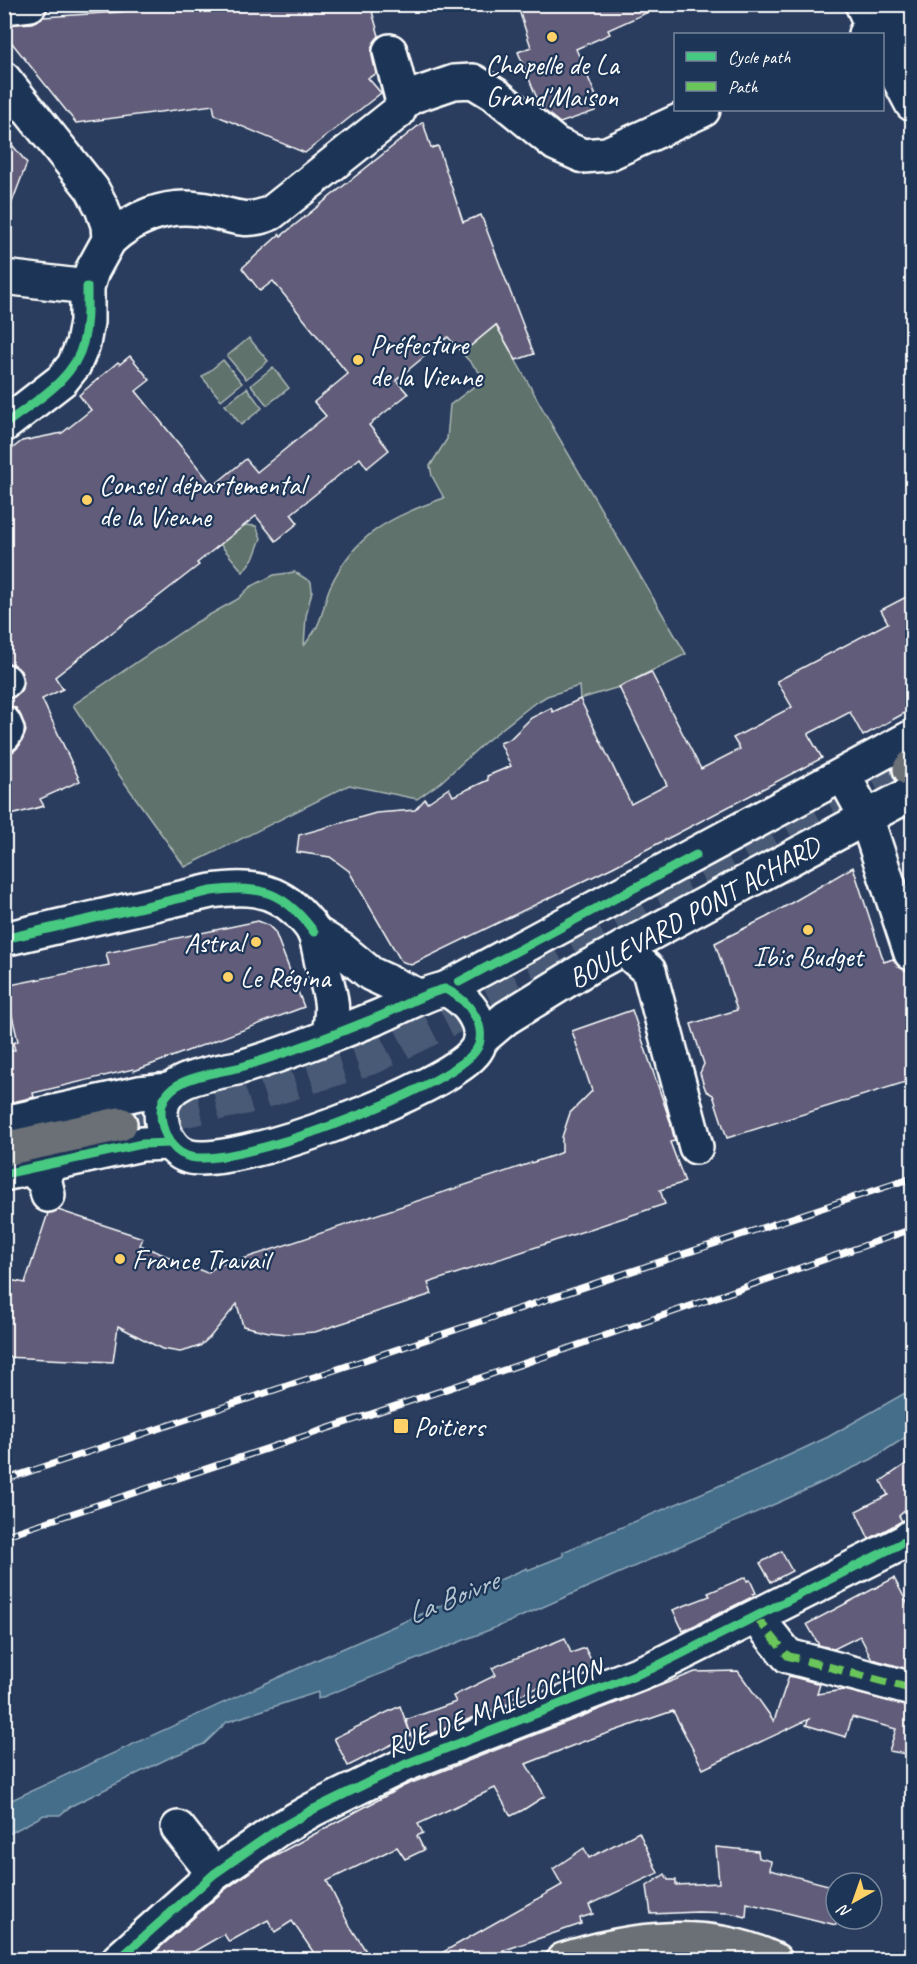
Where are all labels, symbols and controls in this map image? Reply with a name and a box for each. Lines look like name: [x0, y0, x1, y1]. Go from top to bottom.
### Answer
marker: Chapelle de La Grand'Maison: [545, 30, 559, 44]
legend: [674, 33, 884, 111]
text: Cycle path: [728, 46, 791, 68]
place label: Chapelle de La Grand'Maison: [485, 47, 621, 114]
text: Path: [728, 76, 758, 98]
place label: Préfecture de la Vienne: [370, 327, 484, 394]
marker: Préfecture de la Vienne: [351, 353, 365, 367]
place label: Conseil départemental de la Vienne: [99, 467, 310, 534]
marker: Conseil départemental de la Vienne: [80, 493, 94, 507]
street label: BOULEVARD PONT ACHARD: [562, 827, 828, 996]
marker: Ibis Budget: [801, 923, 815, 937]
place label: Astral: [184, 925, 249, 960]
marker: Astral: [249, 935, 263, 949]
place label: Ibis Budget: [753, 939, 865, 974]
place label: Le Régina: [240, 960, 332, 995]
marker: Le Régina: [221, 970, 235, 984]
place label: France Travail: [132, 1242, 274, 1277]
marker: France Travail: [113, 1252, 127, 1266]
place label: Poitiers: [414, 1409, 487, 1444]
marker: Poitiers: [392, 1417, 410, 1435]
water label: La Boivre: [401, 1560, 507, 1632]
street label: RUE DE MAILLOCHON: [381, 1648, 611, 1764]
north arrow: [824, 1871, 884, 1931]
text: N: [832, 1899, 855, 1923]

